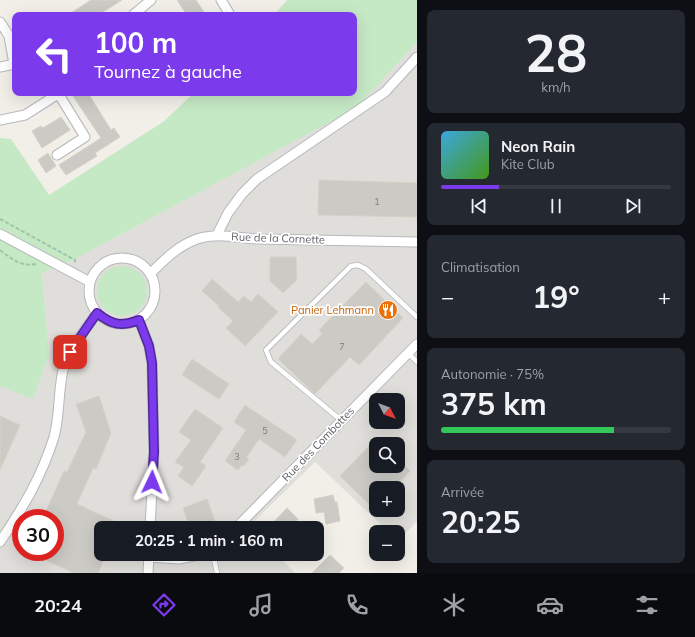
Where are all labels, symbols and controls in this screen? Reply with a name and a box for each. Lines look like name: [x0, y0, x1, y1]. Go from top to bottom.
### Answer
text: 28: [525, 20, 587, 85]
text: 100 m: [94, 25, 177, 60]
icon: left: [28, 28, 80, 80]
text: Tournez à gauche: [94, 60, 242, 83]
text: km/h: [541, 79, 571, 95]
text: Neon Rain: [501, 137, 575, 156]
text: Kite Club: [501, 156, 555, 172]
icon: previous: [468, 195, 490, 217]
icon: pause: [545, 195, 567, 217]
icon: next: [622, 195, 644, 217]
house number: 1: [374, 196, 380, 207]
street label: Rue de la Cornette: [231, 229, 325, 247]
text: Climatisation: [441, 259, 520, 275]
text: 19°: [532, 278, 580, 316]
text: −: [441, 283, 454, 311]
text: +: [658, 283, 671, 311]
restaurant icon: Panier Lehmann: [377, 299, 399, 321]
place label: Panier Lehmann: [291, 303, 374, 317]
pin: [53, 335, 87, 369]
icon: arrive: [59, 341, 81, 363]
house number: 7: [339, 341, 345, 352]
text: Autonomie · 75%: [441, 366, 544, 382]
text: 375 km: [441, 385, 547, 423]
north arrow: [369, 393, 405, 429]
map controls: [369, 393, 405, 561]
street label: Rue des Combottes: [279, 404, 357, 484]
house number: 5: [262, 425, 268, 436]
button: search: [369, 437, 405, 473]
house number: 3: [234, 451, 240, 462]
position arrow: [131, 461, 173, 503]
button: +: [369, 481, 405, 517]
text: Arrivée: [441, 484, 484, 500]
text: 20:25: [441, 503, 520, 541]
speed limit sign: 30: [12, 509, 64, 561]
button: −: [369, 525, 405, 561]
text: 20:25 · 1 min · 160 m: [135, 531, 283, 550]
icon: directions: [150, 591, 178, 619]
icon: music: [247, 591, 275, 619]
icon: phone: [343, 591, 371, 619]
icon: climate: [440, 591, 468, 619]
icon: car: [536, 591, 564, 619]
icon: filters: [633, 591, 661, 619]
text: 20:24: [34, 594, 82, 617]

